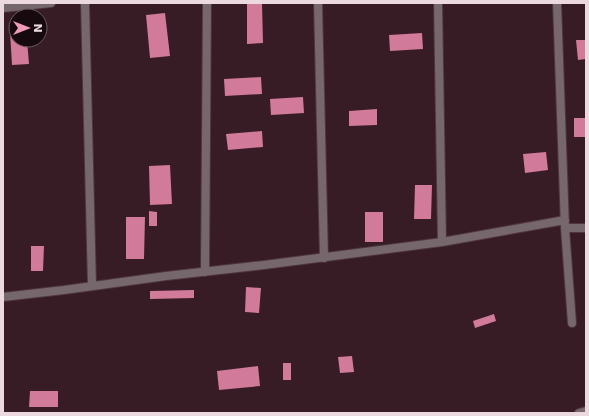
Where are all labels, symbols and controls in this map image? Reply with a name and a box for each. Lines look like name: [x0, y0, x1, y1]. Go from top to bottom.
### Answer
north arrow: [8, 8, 48, 48]
text: N: [31, 23, 44, 33]

